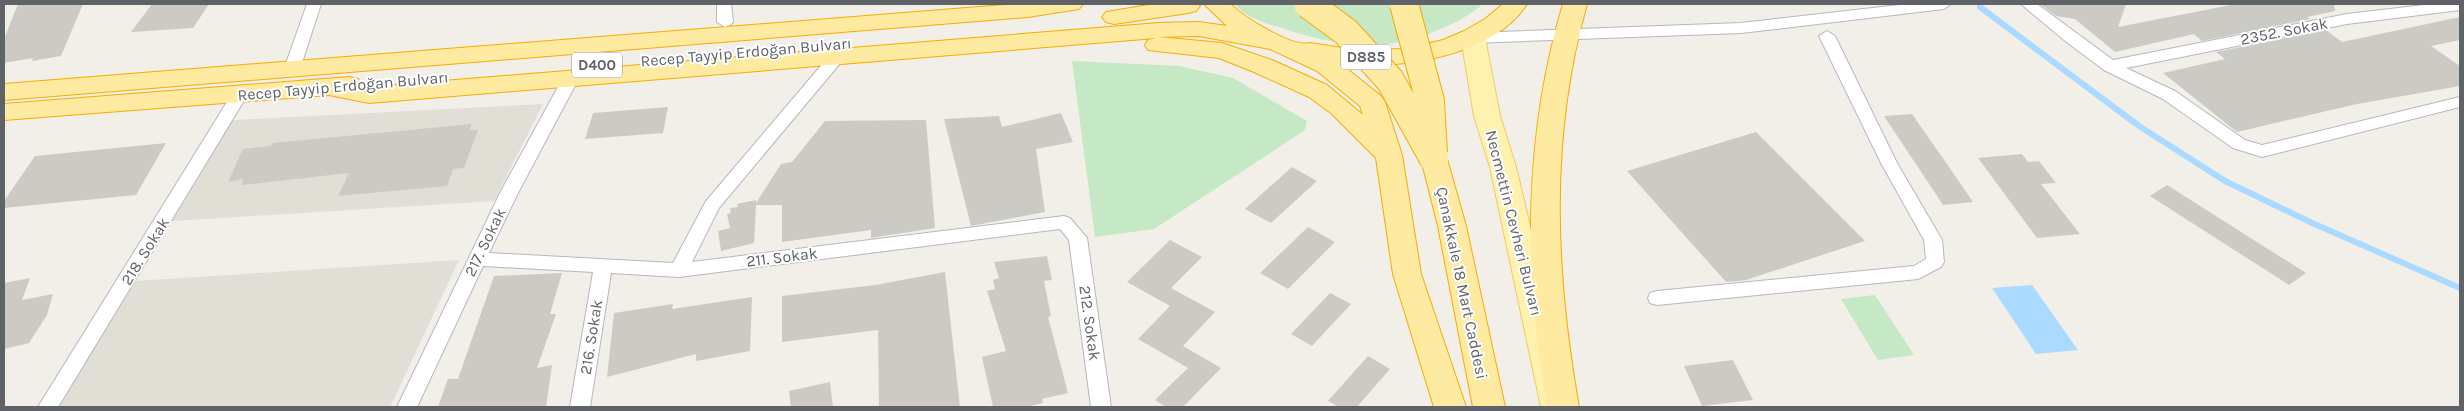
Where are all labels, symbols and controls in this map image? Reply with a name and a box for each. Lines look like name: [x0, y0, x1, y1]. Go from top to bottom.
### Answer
street label: 2352. Sokak: [2239, 13, 2329, 49]
street label: Recep Tayyip Erdoğan Bulvarı: [640, 33, 852, 71]
road number: D885: [1341, 44, 1391, 70]
road number: D400: [572, 52, 622, 78]
street label: Recep Tayyip Erdoğan Bulvarı: [237, 67, 449, 105]
street label: Necmettin Cevheri Bulvarı: [1482, 128, 1546, 318]
street label: Çanakkale 18 Mart Caddesi: [1432, 185, 1492, 381]
street label: 217. Sokak: [460, 205, 510, 279]
street label: 218. Sokak: [117, 214, 173, 288]
street label: 211. Sokak: [745, 243, 819, 271]
street label: 212. Sokak: [1075, 284, 1105, 362]
street label: 216. Sokak: [576, 298, 606, 376]

